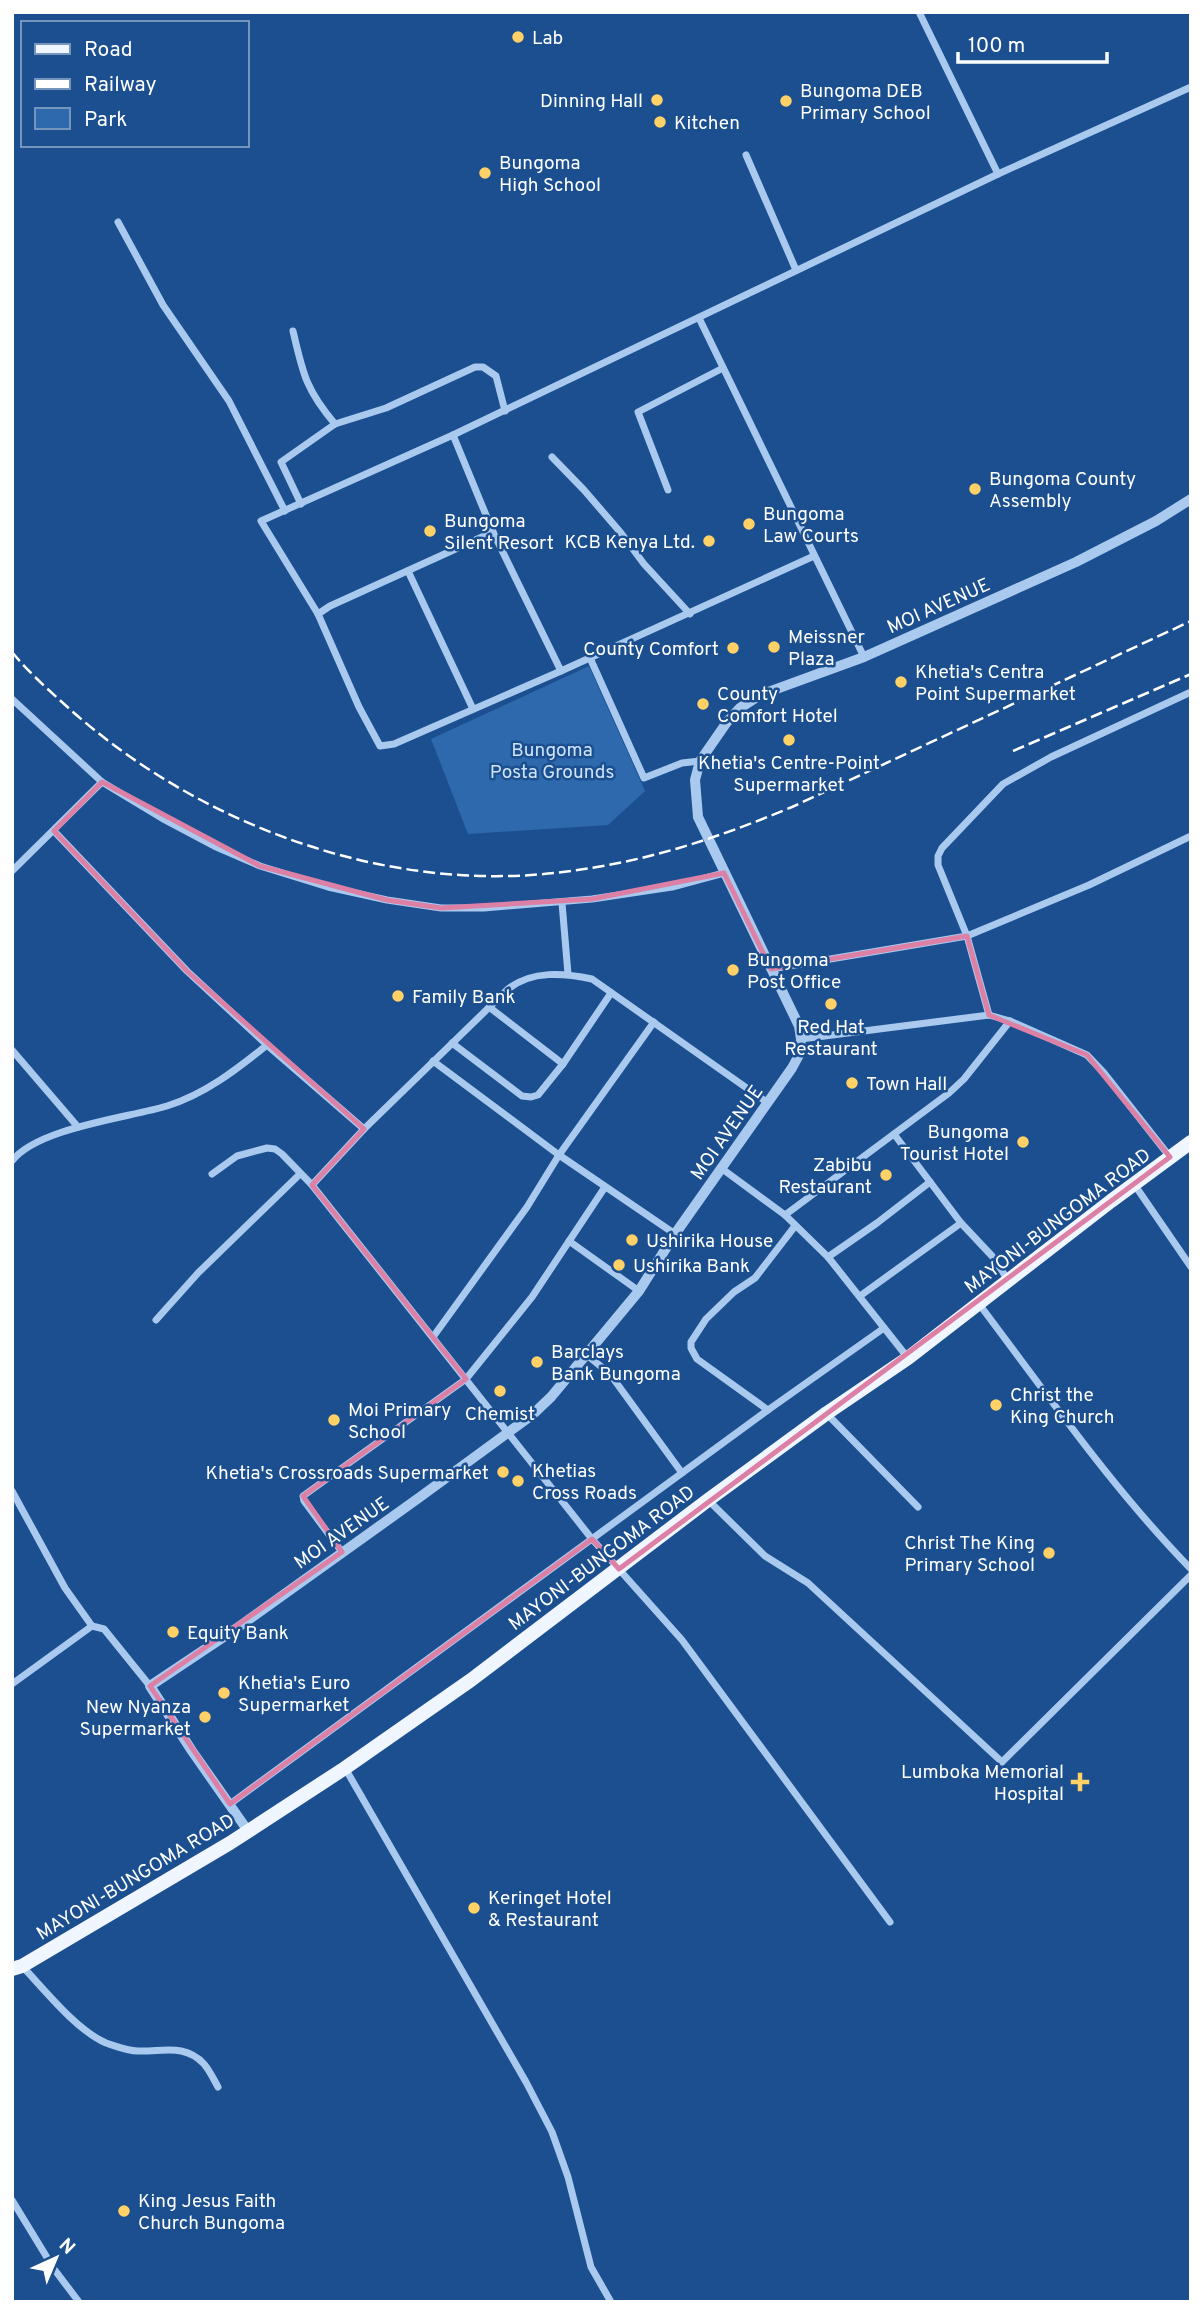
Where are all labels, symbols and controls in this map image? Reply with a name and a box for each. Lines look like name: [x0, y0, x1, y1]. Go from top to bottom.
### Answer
legend: [21, 21, 248, 147]
scale bar: [958, 21, 1107, 65]
place label: Lab: [532, 27, 563, 51]
marker: Lab: [510, 29, 526, 45]
text: 100 m: [968, 33, 1025, 60]
text: Road: [84, 37, 133, 64]
text: Railway: [84, 72, 157, 99]
place label: Bungoma DEB Primary School: [800, 80, 931, 126]
place label: Dinning Hall: [540, 90, 643, 114]
marker: Dinning Hall: [649, 92, 665, 108]
marker: Bungoma DEB Primary School: [778, 93, 794, 109]
text: Park: [84, 107, 127, 134]
place label: Kitchen: [674, 112, 740, 136]
marker: Kitchen: [652, 114, 668, 130]
place label: Bungoma High School: [499, 152, 601, 198]
marker: Bungoma High School: [477, 165, 493, 181]
place label: Bungoma County Assembly: [989, 468, 1136, 514]
marker: Bungoma County Assembly: [967, 481, 983, 497]
place label: Bungoma Law Courts: [763, 503, 859, 549]
place label: Bungoma Silent Resort: [444, 510, 554, 556]
marker: Bungoma Law Courts: [741, 516, 757, 532]
marker: Bungoma Silent Resort: [422, 523, 438, 539]
place label: KCB Kenya Ltd.: [565, 531, 695, 555]
marker: KCB Kenya Ltd.: [701, 533, 717, 549]
street label: MOI AVENUE: [883, 573, 994, 640]
place label: Meissner Plaza: [788, 626, 866, 672]
place label: County Comfort: [583, 638, 719, 662]
marker: Meissner Plaza: [766, 639, 782, 655]
marker: County Comfort: [725, 640, 741, 656]
place label: Khetia's Centra Point Supermarket: [915, 661, 1076, 707]
marker: Khetia's Centra Point Supermarket: [893, 674, 909, 690]
place label: County Comfort Hotel: [717, 683, 838, 729]
marker: County Comfort Hotel: [695, 696, 711, 712]
marker: Khetia's Centre-Point Supermarket: [781, 732, 797, 748]
park label: Bungoma Posta Grounds: [490, 739, 614, 785]
place label: Khetia's Centre-Point Supermarket: [698, 752, 880, 798]
place label: Bungoma Post Office: [747, 949, 841, 995]
marker: Bungoma Post Office: [725, 962, 741, 978]
place label: Family Bank: [412, 986, 515, 1010]
marker: Family Bank: [390, 988, 406, 1004]
marker: Red Hat Restaurant: [823, 996, 839, 1012]
place label: Red Hat Restaurant: [784, 1016, 878, 1062]
place label: Town Hall: [866, 1073, 947, 1097]
marker: Town Hall: [844, 1075, 860, 1091]
street label: MOI AVENUE: [686, 1081, 769, 1185]
place label: Bungoma Tourist Hotel: [900, 1121, 1009, 1167]
marker: Bungoma Tourist Hotel: [1015, 1134, 1031, 1150]
street label: MAYONI-BUNGOMA ROAD: [960, 1144, 1156, 1299]
place label: Zabibu Restaurant: [778, 1154, 872, 1200]
marker: Zabibu Restaurant: [878, 1167, 894, 1183]
place label: Ushirika House: [646, 1230, 773, 1254]
marker: Ushirika House: [624, 1232, 640, 1248]
place label: Ushirika Bank: [633, 1255, 750, 1279]
marker: Ushirika Bank: [611, 1257, 627, 1273]
place label: Barclays Bank Bungoma: [551, 1341, 681, 1387]
marker: Barclays Bank Bungoma: [529, 1354, 545, 1370]
marker: Chemist: [492, 1383, 508, 1399]
place label: Christ the King Church: [1010, 1384, 1114, 1430]
marker: Christ the King Church: [988, 1397, 1004, 1413]
place label: Moi Primary School: [348, 1399, 451, 1445]
place label: Chemist: [465, 1403, 535, 1427]
marker: Moi Primary School: [326, 1412, 342, 1428]
place label: Khetias Cross Roads: [532, 1460, 637, 1506]
place label: Khetia's Crossroads Supermarket: [205, 1462, 489, 1486]
marker: Khetia's Crossroads Supermarket: [495, 1464, 511, 1480]
marker: Khetias Cross Roads: [510, 1473, 526, 1489]
street label: MAYONI-BUNGOMA ROAD: [504, 1481, 700, 1636]
street label: MOI AVENUE: [290, 1492, 394, 1575]
place label: Christ The King Primary School: [904, 1532, 1035, 1578]
marker: Christ The King Primary School: [1041, 1545, 1057, 1561]
place label: Equity Bank: [187, 1622, 289, 1646]
marker: Equity Bank: [165, 1624, 181, 1640]
place label: Khetia's Euro Supermarket: [238, 1672, 350, 1718]
marker: Khetia's Euro Supermarket: [216, 1685, 232, 1701]
place label: New Nyanza Supermarket: [80, 1696, 191, 1742]
marker: New Nyanza Supermarket: [197, 1709, 213, 1725]
place label: Lumboka Memorial Hospital: [901, 1761, 1064, 1807]
marker: Lumboka Memorial Hospital: [1070, 1772, 1090, 1792]
street label: MAYONI-BUNGOMA ROAD: [33, 1809, 240, 1946]
place label: Keringet Hotel & Restaurant: [488, 1887, 612, 1933]
marker: Keringet Hotel & Restaurant: [466, 1900, 482, 1916]
place label: King Jesus Faith Church Bungoma: [138, 2190, 285, 2236]
marker: King Jesus Faith Church Bungoma: [116, 2203, 132, 2219]
north arrow: [21, 2223, 91, 2293]
text: N: [53, 2234, 80, 2261]

